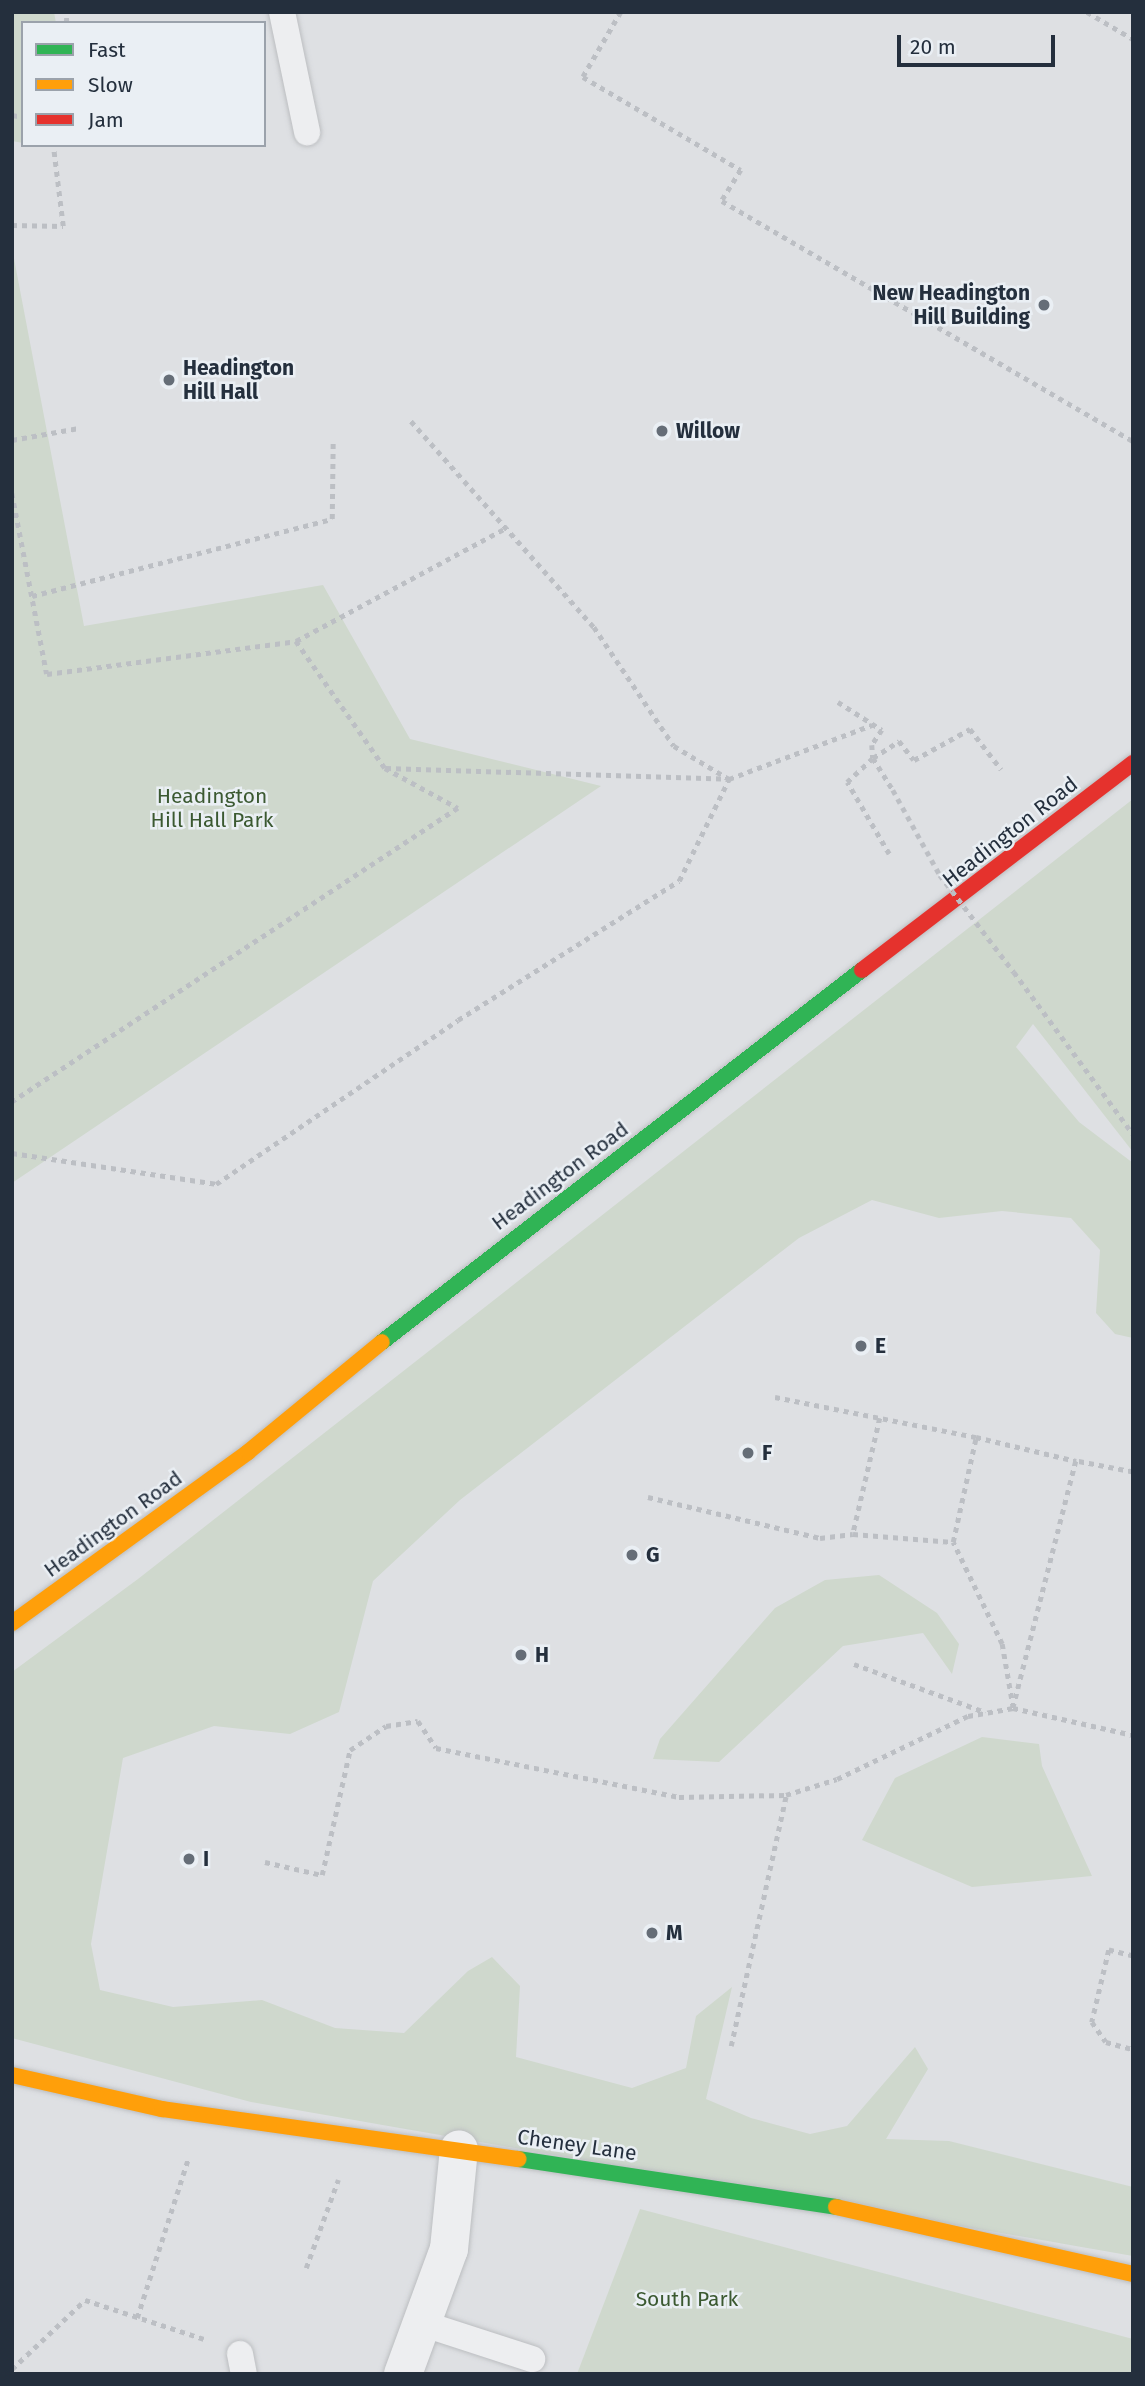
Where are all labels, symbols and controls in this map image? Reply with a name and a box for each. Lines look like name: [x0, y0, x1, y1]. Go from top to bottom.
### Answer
legend: [21, 21, 266, 147]
scale bar: [900, 21, 1058, 65]
text: 20 m: [910, 34, 956, 60]
text: Fast: [88, 37, 126, 63]
text: Slow: [88, 72, 133, 98]
text: Jam: [88, 107, 124, 133]
place label: New Headington Hill Building: [873, 280, 1030, 330]
marker: New Headington Hill Building: [1036, 297, 1052, 313]
place label: Headington Hill Hall: [183, 355, 294, 405]
marker: Headington Hill Hall: [161, 372, 177, 388]
place label: Willow: [676, 418, 740, 444]
marker: Willow: [654, 423, 670, 439]
street label: Headington Road: [937, 771, 1083, 893]
park label: Headington Hill Hall Park: [151, 783, 273, 833]
street label: Headington Road: [487, 1116, 633, 1236]
place label: E: [875, 1333, 886, 1359]
marker: E: [853, 1338, 869, 1354]
place label: F: [762, 1440, 772, 1466]
marker: F: [740, 1445, 756, 1461]
street label: Headington Road: [39, 1465, 187, 1583]
place label: G: [646, 1542, 660, 1568]
marker: G: [624, 1547, 640, 1563]
place label: H: [535, 1642, 549, 1668]
marker: H: [513, 1647, 529, 1663]
place label: I: [203, 1846, 209, 1872]
marker: I: [181, 1851, 197, 1867]
place label: M: [666, 1920, 683, 1946]
marker: M: [644, 1925, 660, 1941]
street label: Cheney Lane: [516, 2124, 638, 2166]
park label: South Park: [636, 2286, 738, 2312]

